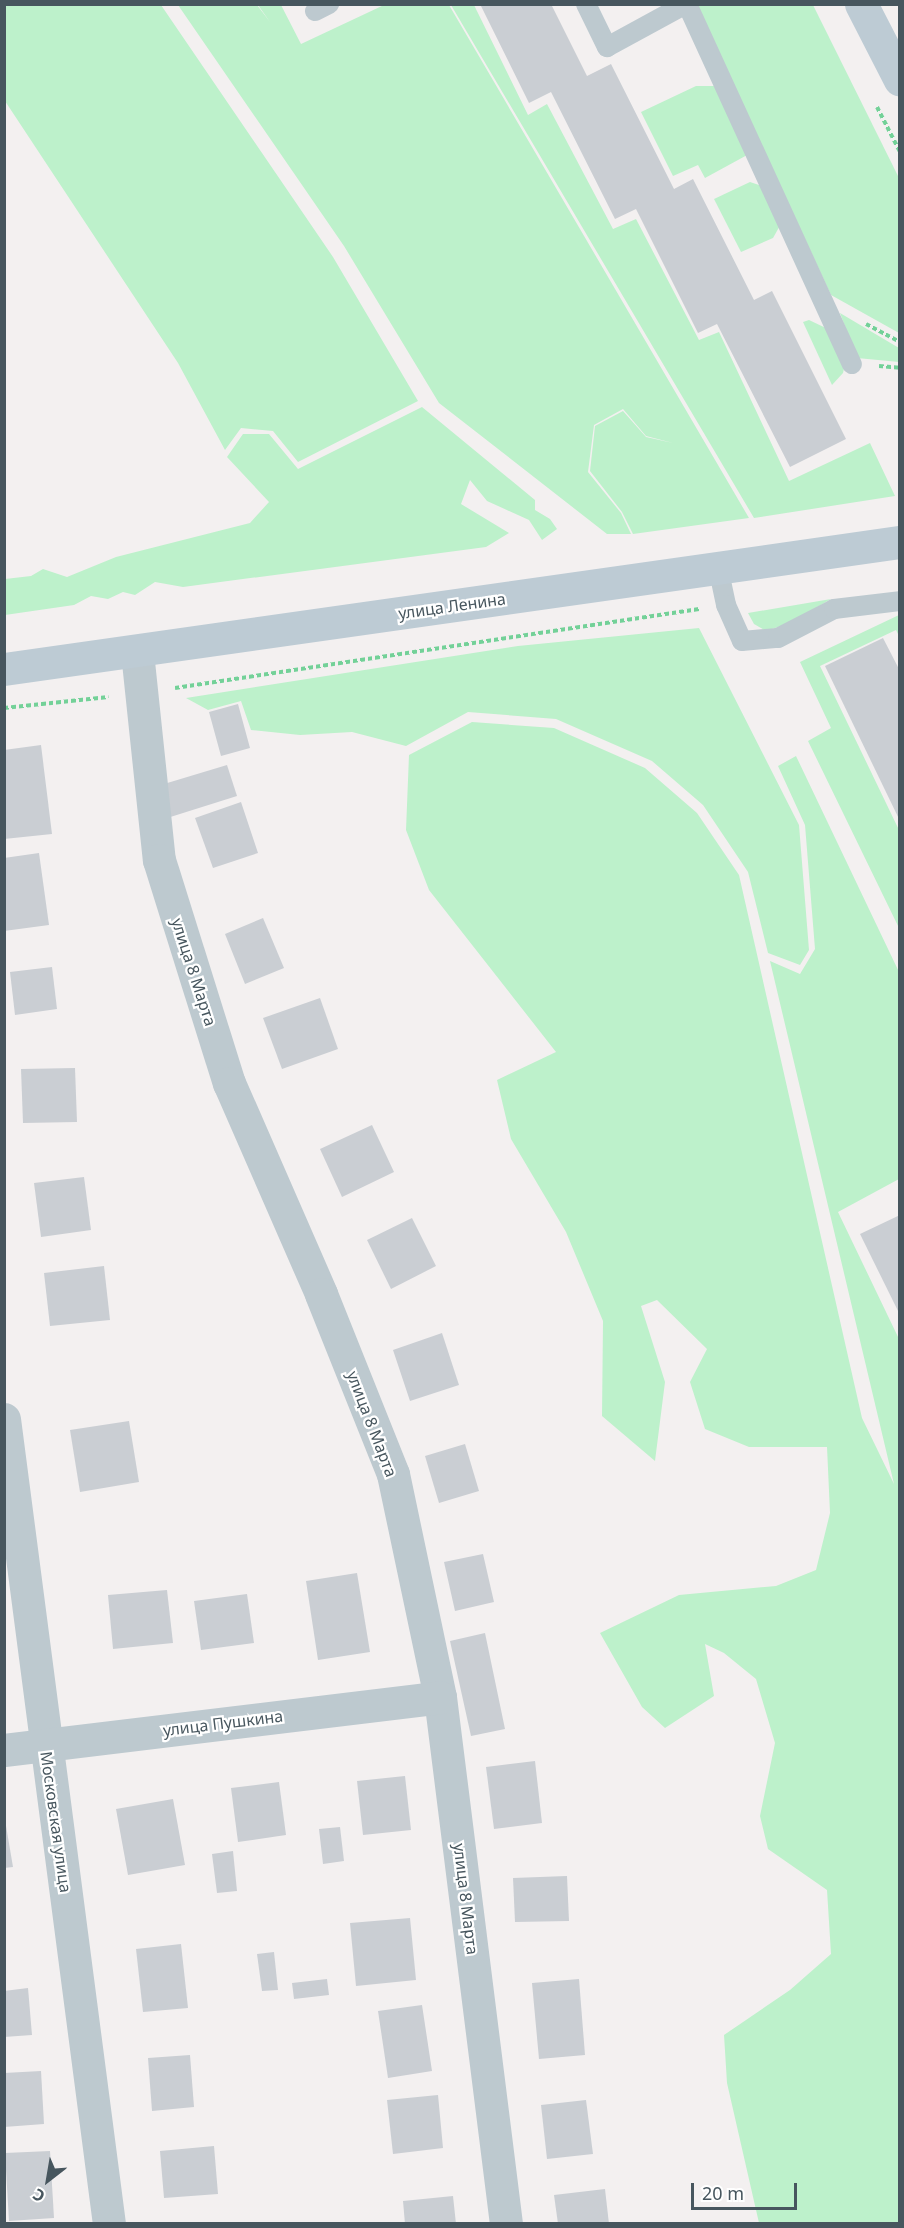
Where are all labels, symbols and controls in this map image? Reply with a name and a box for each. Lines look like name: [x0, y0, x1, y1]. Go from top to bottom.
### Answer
street label: улица Ленина: [397, 589, 507, 623]
street label: улица 8 Марта: [168, 916, 220, 1028]
street label: улица 8 Марта: [343, 1368, 401, 1480]
street label: улица Пушкина: [162, 1706, 284, 1740]
street label: Московская улица: [37, 1750, 75, 1894]
street label: улица 8 Марта: [450, 1842, 482, 1956]
north arrow: [18, 2150, 78, 2210]
scale bar: [694, 2171, 800, 2209]
text: 20 m: [702, 2181, 744, 2205]
text: С: [29, 2183, 49, 2208]

